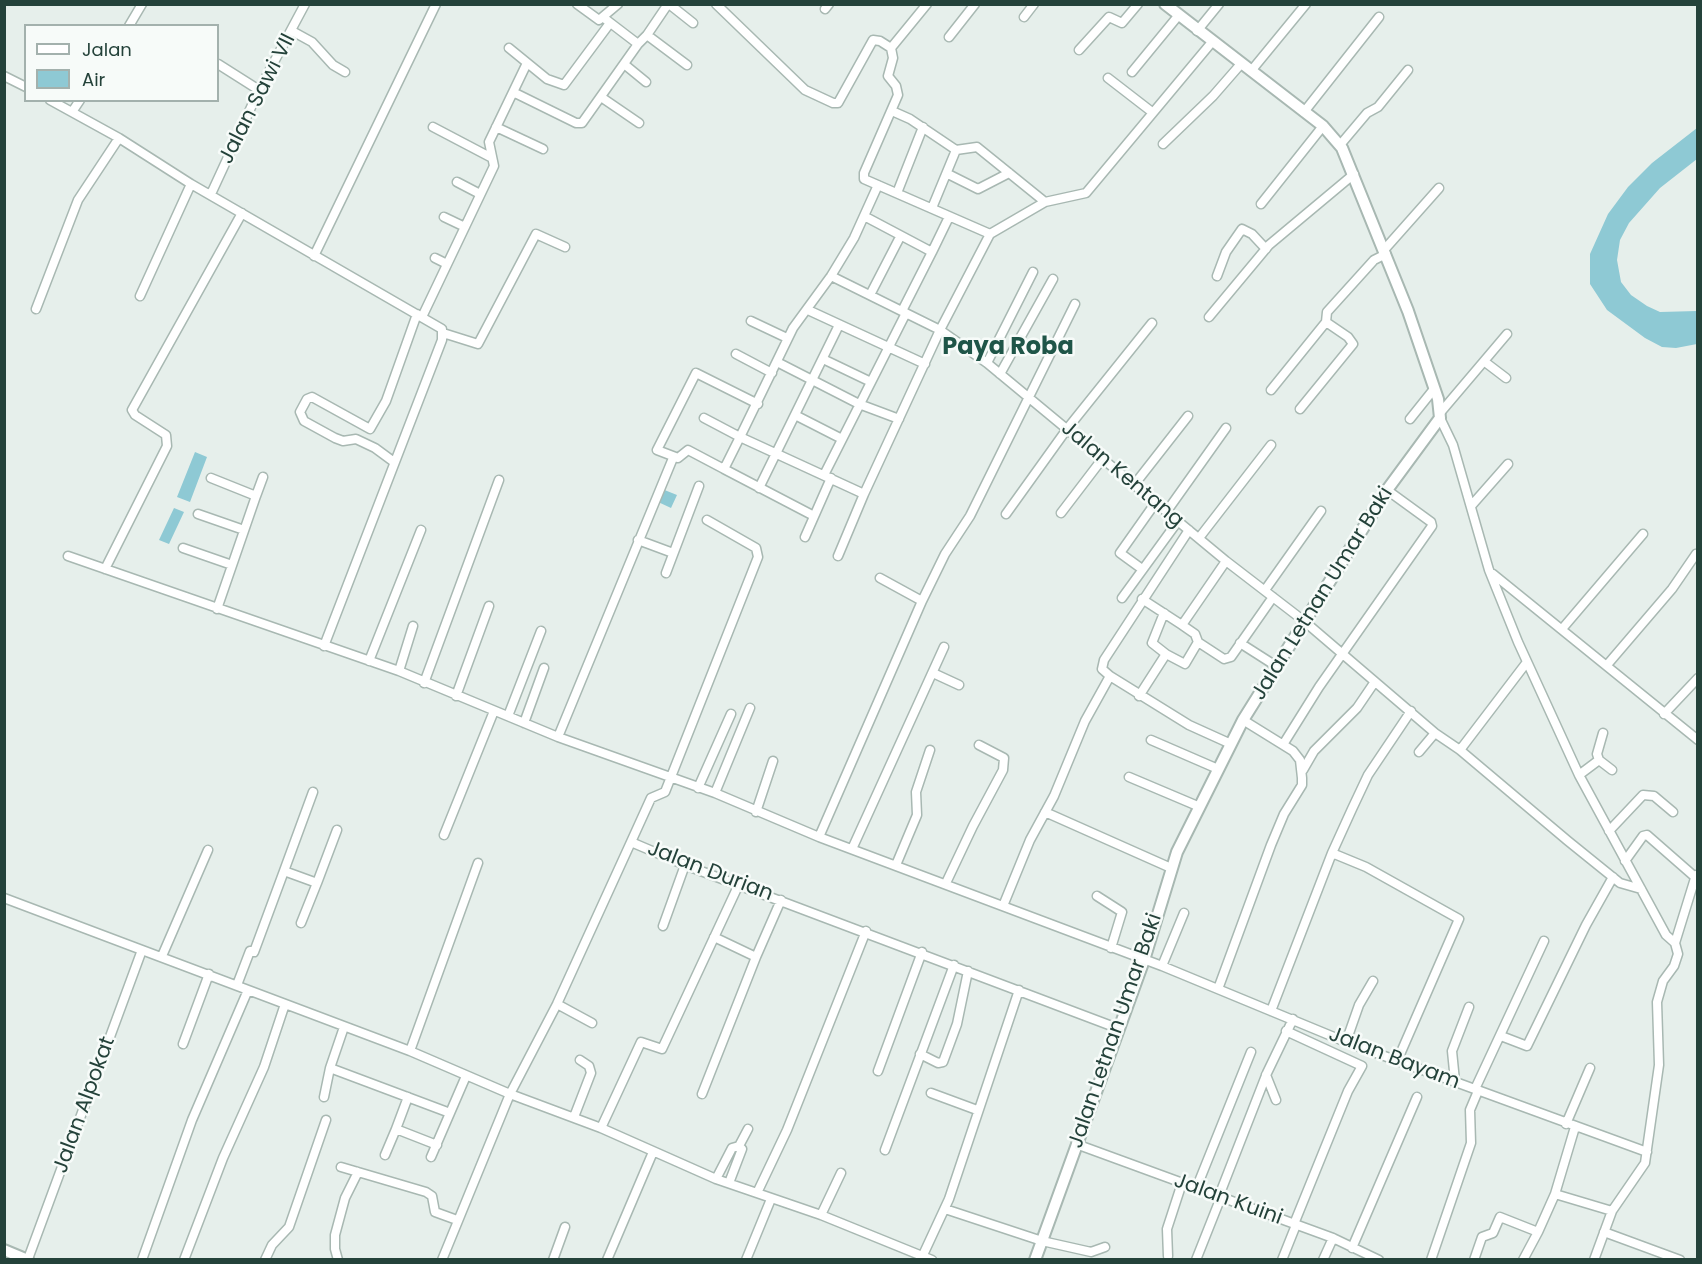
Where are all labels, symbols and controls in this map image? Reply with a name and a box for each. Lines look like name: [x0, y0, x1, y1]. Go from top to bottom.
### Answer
legend: [24, 24, 219, 102]
street label: Jalan Sawi VII: [214, 30, 302, 168]
text: Jalan: [82, 37, 132, 62]
text: Air: [82, 67, 105, 92]
district label: Paya Roba: [942, 334, 1074, 362]
street label: Jalan Kentang: [1056, 416, 1188, 534]
street label: Jalan Letnan Umar Baki: [1247, 483, 1399, 705]
street label: Jalan Durian: [644, 836, 776, 908]
street label: Jalan Letnan Umar Baki: [1064, 910, 1168, 1152]
street label: Jalan Bayam: [1325, 1022, 1463, 1096]
street label: Jalan Alpokat: [49, 1033, 121, 1177]
street label: Jalan Kuini: [1170, 1169, 1286, 1231]

